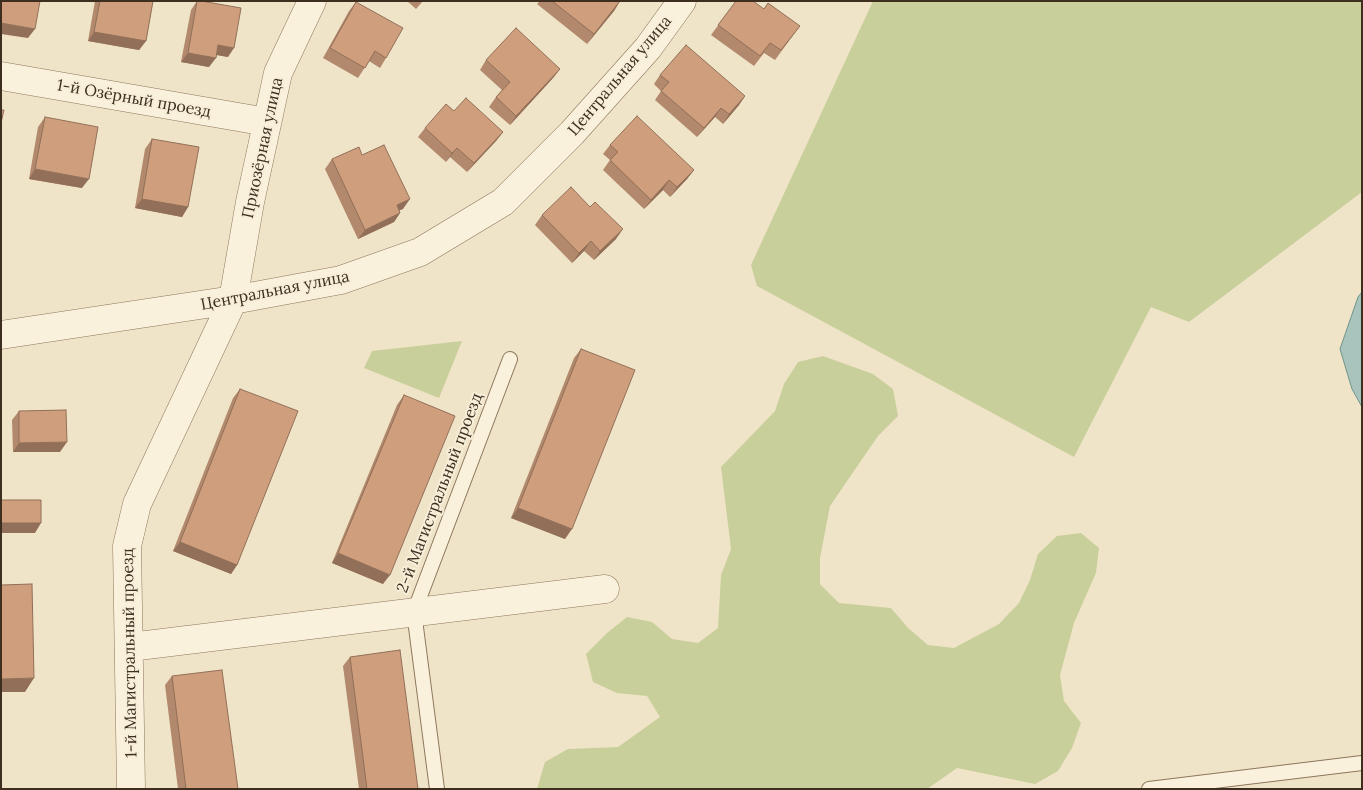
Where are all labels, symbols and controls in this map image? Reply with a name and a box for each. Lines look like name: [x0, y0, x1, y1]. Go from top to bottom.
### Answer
street label: Центральная улица: [564, 12, 676, 140]
street label: 1-й Озёрный проезд: [55, 76, 213, 122]
street label: Приозёрная улица: [239, 76, 287, 220]
street label: Центральная улица: [199, 267, 351, 315]
street label: 2-й Магистральный проезд: [393, 390, 487, 596]
street label: 1-й Магистральный проезд: [119, 548, 141, 758]

